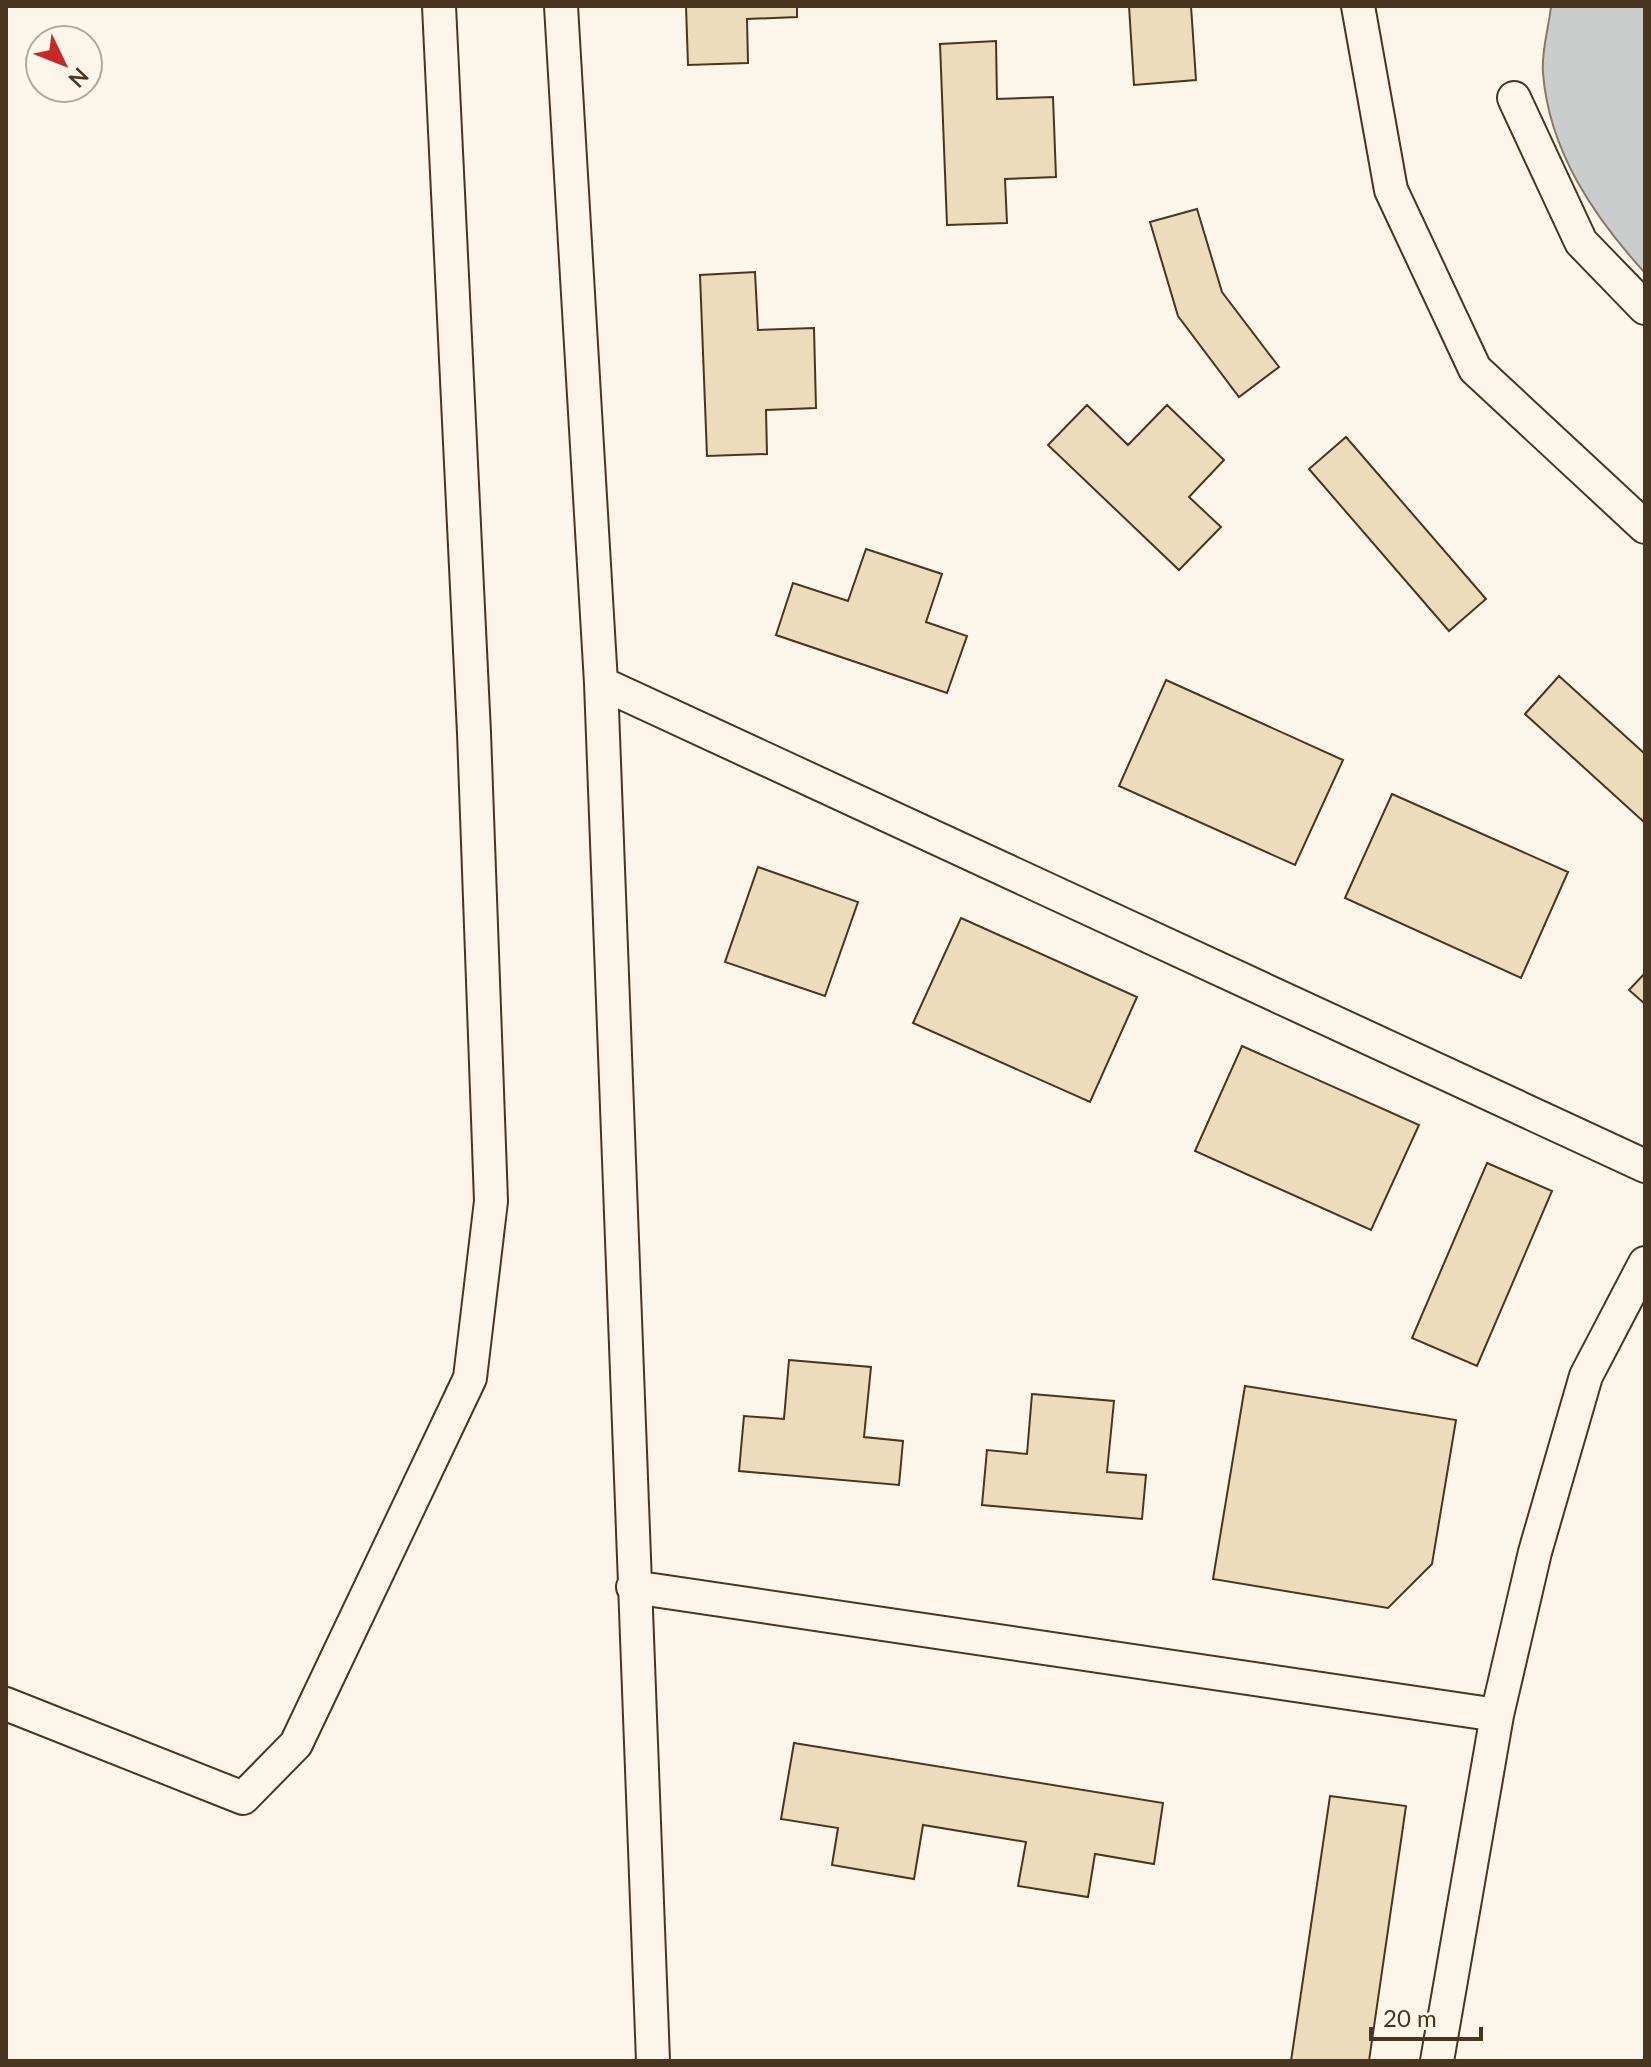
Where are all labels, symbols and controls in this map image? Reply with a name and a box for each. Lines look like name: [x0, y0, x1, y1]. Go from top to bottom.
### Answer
north arrow: [24, 24, 104, 104]
text: N: [63, 63, 95, 93]
scale bar: [1371, 1991, 1481, 2041]
text: 20 m: [1383, 2003, 1437, 2032]

